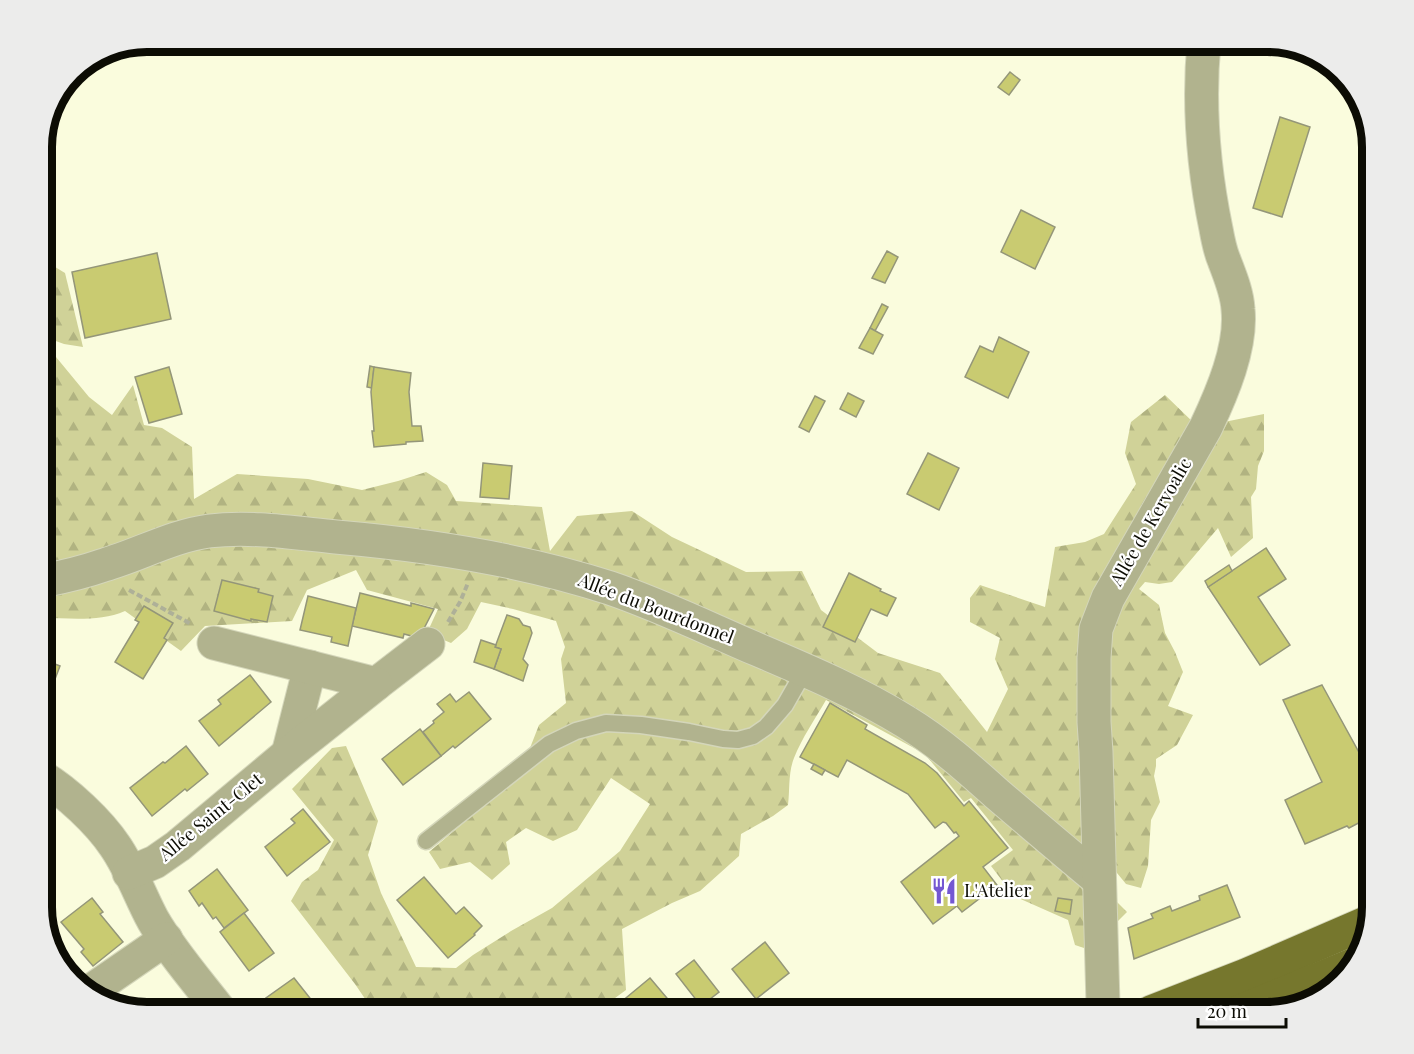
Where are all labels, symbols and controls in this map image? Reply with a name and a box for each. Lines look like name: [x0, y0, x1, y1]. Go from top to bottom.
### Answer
street label: Allée de Kervoalic: [1103, 453, 1197, 591]
street label: Allée du Bourdonnel: [574, 567, 738, 649]
street label: Allée Saint-Clet: [153, 767, 268, 866]
restaurant icon: L'Atelier: [929, 876, 959, 906]
place label: L'Atelier: [964, 878, 1031, 902]
scale bar: [1198, 991, 1286, 1029]
text: 20 m: [1207, 999, 1247, 1023]

